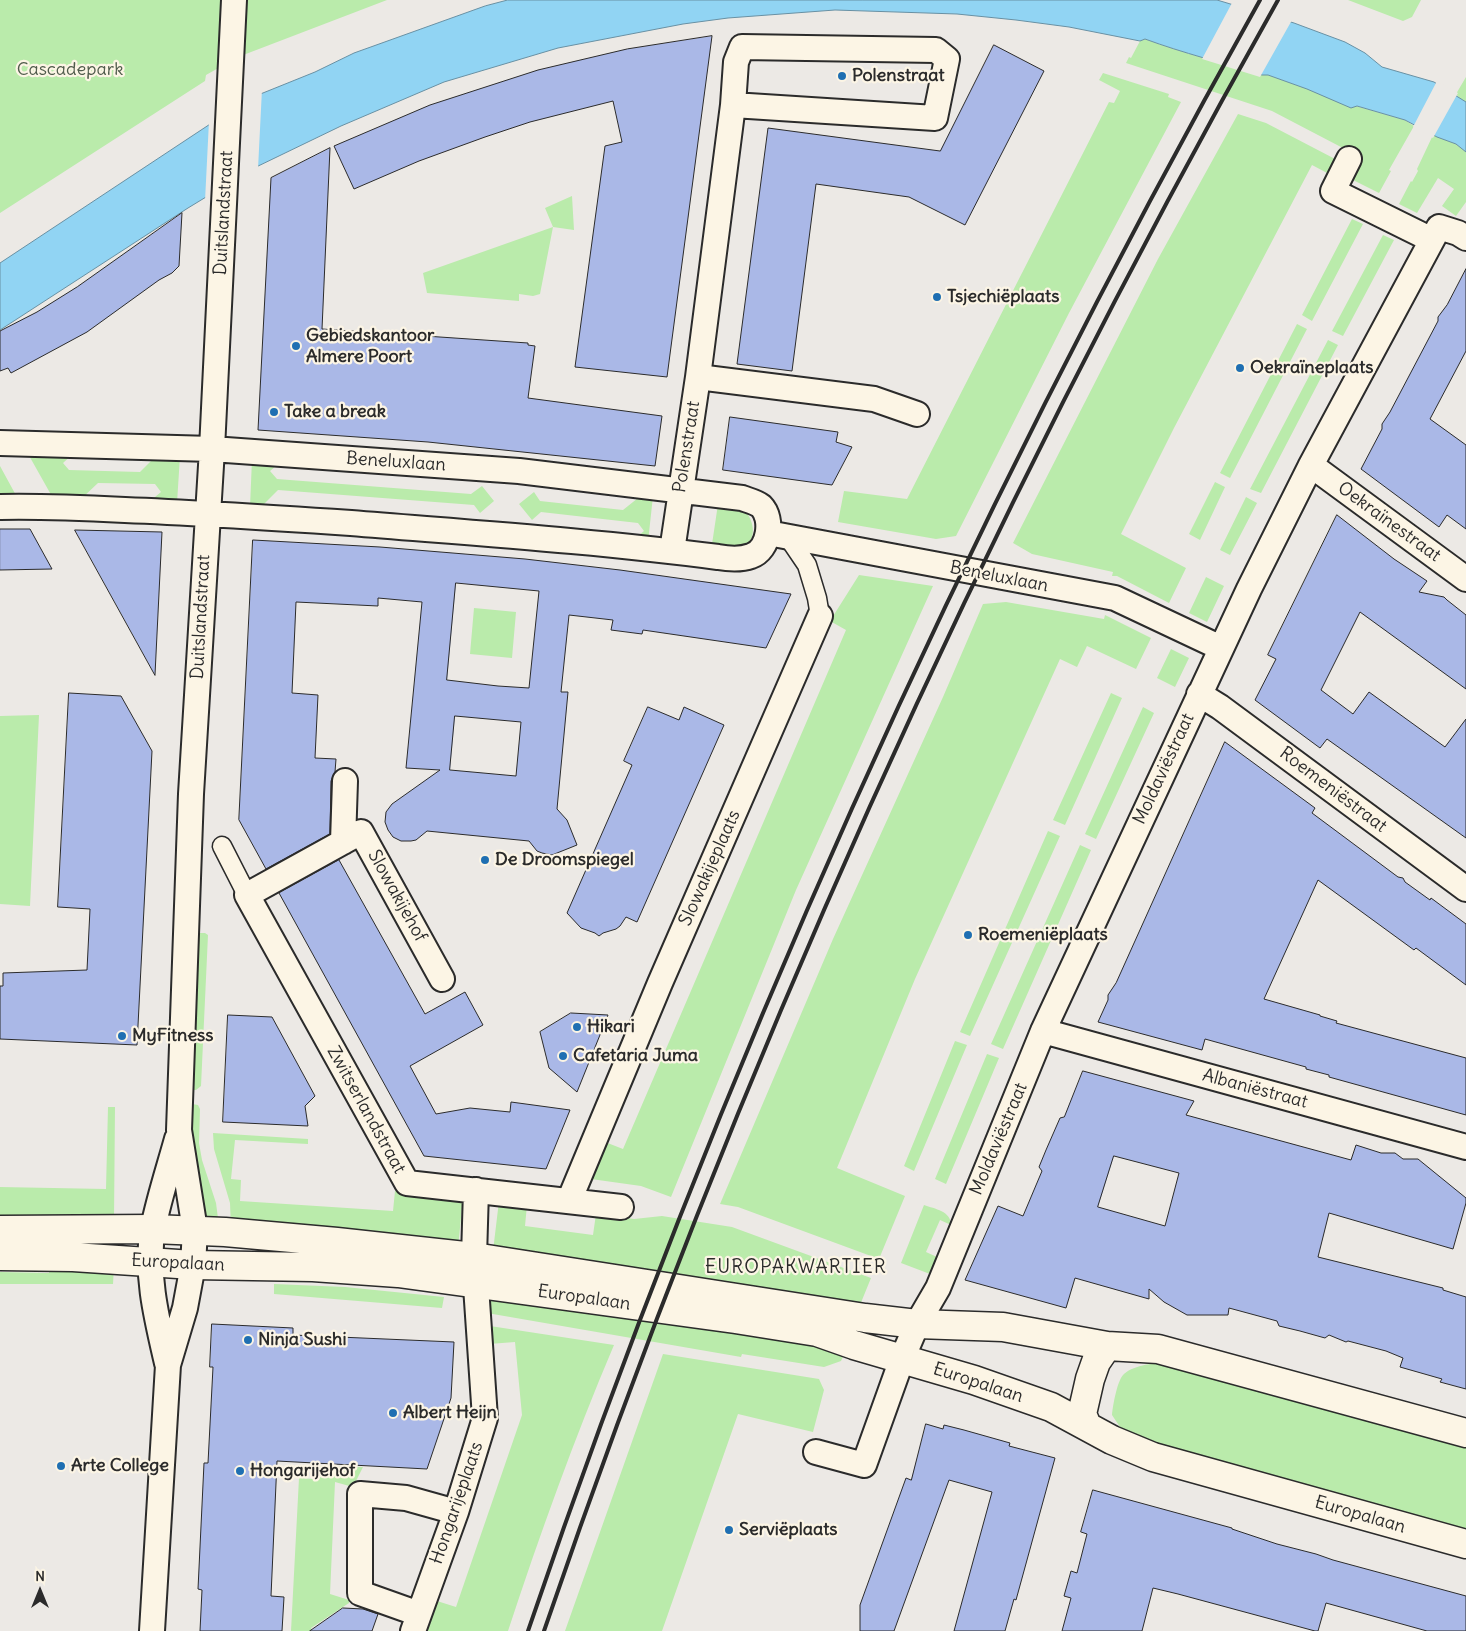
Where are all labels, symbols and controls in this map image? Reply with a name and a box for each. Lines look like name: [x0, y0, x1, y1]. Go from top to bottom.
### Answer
park label: Cascadepark: [17, 59, 123, 81]
place label: Polenstraat: [852, 65, 945, 87]
marker: Polenstraat: [836, 70, 848, 82]
street label: Duitslandstraat: [210, 150, 238, 276]
place label: Tsjechiëplaats: [947, 286, 1059, 308]
marker: Tsjechiëplaats: [931, 291, 943, 303]
place label: Gebiedskantoor Almere Poort: [306, 325, 434, 368]
marker: Gebiedskantoor Almere Poort: [290, 340, 302, 352]
place label: Oekraïneplaats: [1250, 357, 1373, 379]
marker: Oekraïneplaats: [1234, 362, 1246, 374]
street label: Polenstraat: [669, 400, 705, 494]
place label: Take a break: [284, 401, 386, 423]
marker: Take a break: [268, 406, 280, 418]
street label: Beneluxlaan: [345, 448, 447, 476]
street label: Oekraïnestraat: [1333, 477, 1445, 567]
street label: Duitslandstraat: [187, 554, 215, 680]
street label: Beneluxlaan: [948, 557, 1050, 597]
street label: Moldaviëstraat: [1129, 710, 1199, 828]
street label: Roemeniëstraat: [1275, 743, 1391, 837]
street label: Slowakijeplaats: [675, 807, 745, 929]
street label: Slowakijehof: [363, 846, 431, 946]
place label: De Droomspiegel: [495, 849, 634, 871]
marker: De Droomspiegel: [479, 854, 491, 866]
place label: Roemeniëplaats: [978, 924, 1108, 946]
marker: Roemeniëplaats: [962, 929, 974, 941]
place label: Hikari: [587, 1016, 635, 1038]
marker: Hikari: [571, 1021, 583, 1033]
place label: MyFitness: [132, 1025, 214, 1047]
marker: MyFitness: [116, 1030, 128, 1042]
street label: Zwitserlandstraat: [322, 1043, 410, 1177]
place label: Cafetaria Juma: [573, 1045, 698, 1067]
marker: Cafetaria Juma: [557, 1050, 569, 1062]
street label: Albaniëstraat: [1200, 1065, 1310, 1113]
street label: Moldaviëstraat: [966, 1080, 1032, 1198]
street label: Europalaan: [131, 1250, 225, 1276]
district label: EUROPAKWARTIER: [703, 1257, 889, 1279]
street label: Europalaan: [536, 1281, 632, 1315]
place label: Ninja Sushi: [258, 1329, 347, 1351]
marker: Ninja Sushi: [242, 1334, 254, 1346]
street label: Europalaan: [930, 1358, 1026, 1408]
place label: Albert Heijn: [403, 1402, 497, 1424]
marker: Albert Heijn: [387, 1407, 399, 1419]
street label: Hongarijeplaats: [426, 1439, 488, 1567]
place label: Arte College: [71, 1455, 169, 1477]
marker: Arte College: [55, 1460, 67, 1472]
place label: Hongarijehof: [250, 1460, 355, 1482]
marker: Hongarijehof: [234, 1465, 246, 1477]
street label: Europalaan: [1312, 1492, 1408, 1538]
place label: Serviëplaats: [739, 1519, 838, 1541]
marker: Serviëplaats: [723, 1524, 735, 1536]
north arrow: [15, 1566, 65, 1616]
text: N: [35, 1567, 45, 1585]

